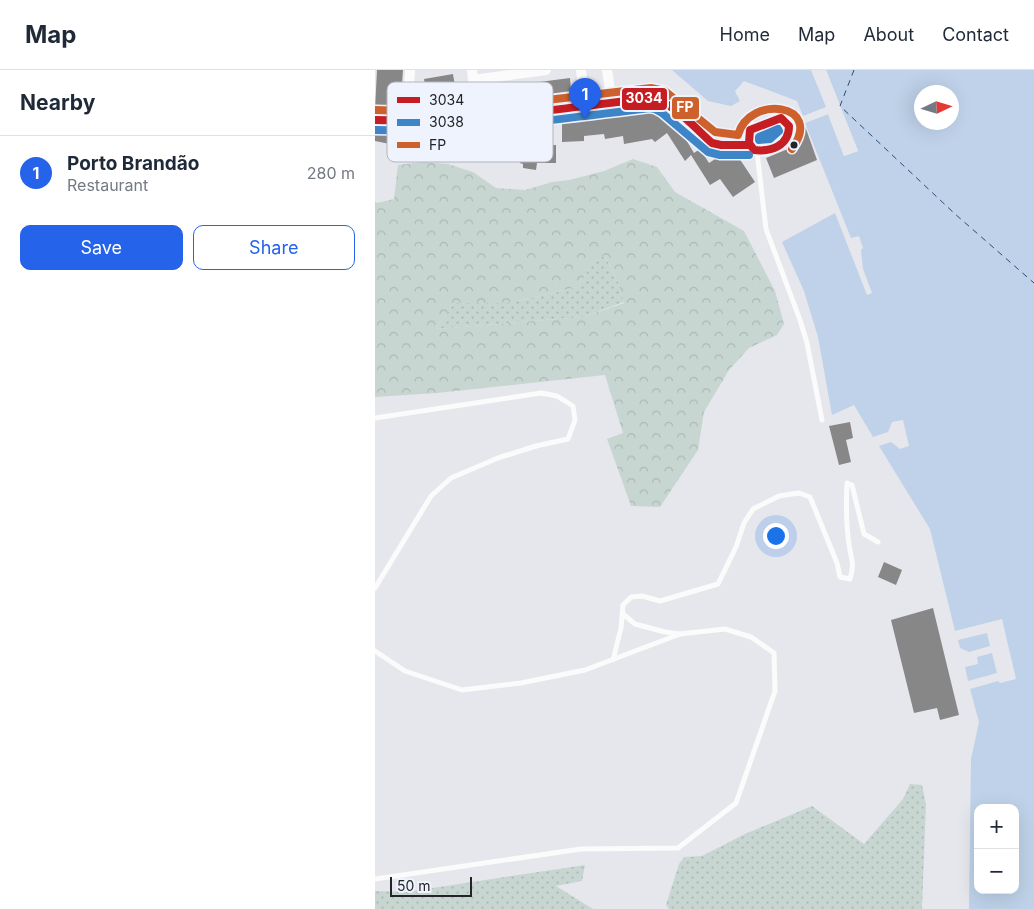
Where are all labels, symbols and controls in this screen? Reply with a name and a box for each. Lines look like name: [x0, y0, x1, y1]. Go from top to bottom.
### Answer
text: Map: [25, 20, 76, 49]
text: Home: [720, 24, 770, 45]
text: Map: [798, 24, 835, 45]
text: About: [863, 24, 914, 45]
text: Contact: [942, 24, 1009, 45]
pin: 1: [569, 78, 601, 119]
legend: [387, 82, 553, 162]
north arrow: [914, 85, 959, 130]
line badge: 3034: [621, 87, 668, 111]
text: 3034: [626, 89, 662, 106]
text: Nearby: [20, 90, 95, 115]
text: 3034: [429, 91, 464, 108]
line badge: FP: [671, 96, 700, 120]
text: FP: [676, 98, 694, 115]
text: 3038: [429, 113, 464, 130]
text: FP: [429, 136, 446, 153]
unlabelled marker: [789, 140, 799, 150]
text: Porto Brandão: [67, 152, 199, 175]
text: 1: [33, 163, 39, 183]
text: 280 m: [307, 163, 355, 183]
text: Restaurant: [67, 175, 148, 195]
button: Save: [20, 225, 183, 270]
button: Share: [193, 225, 355, 270]
your location: [763, 523, 789, 549]
map controls: [974, 804, 1019, 894]
button: +: [974, 804, 1019, 849]
button: −: [974, 849, 1019, 894]
scale bar: [390, 874, 473, 897]
text: 50 m: [397, 877, 431, 894]

